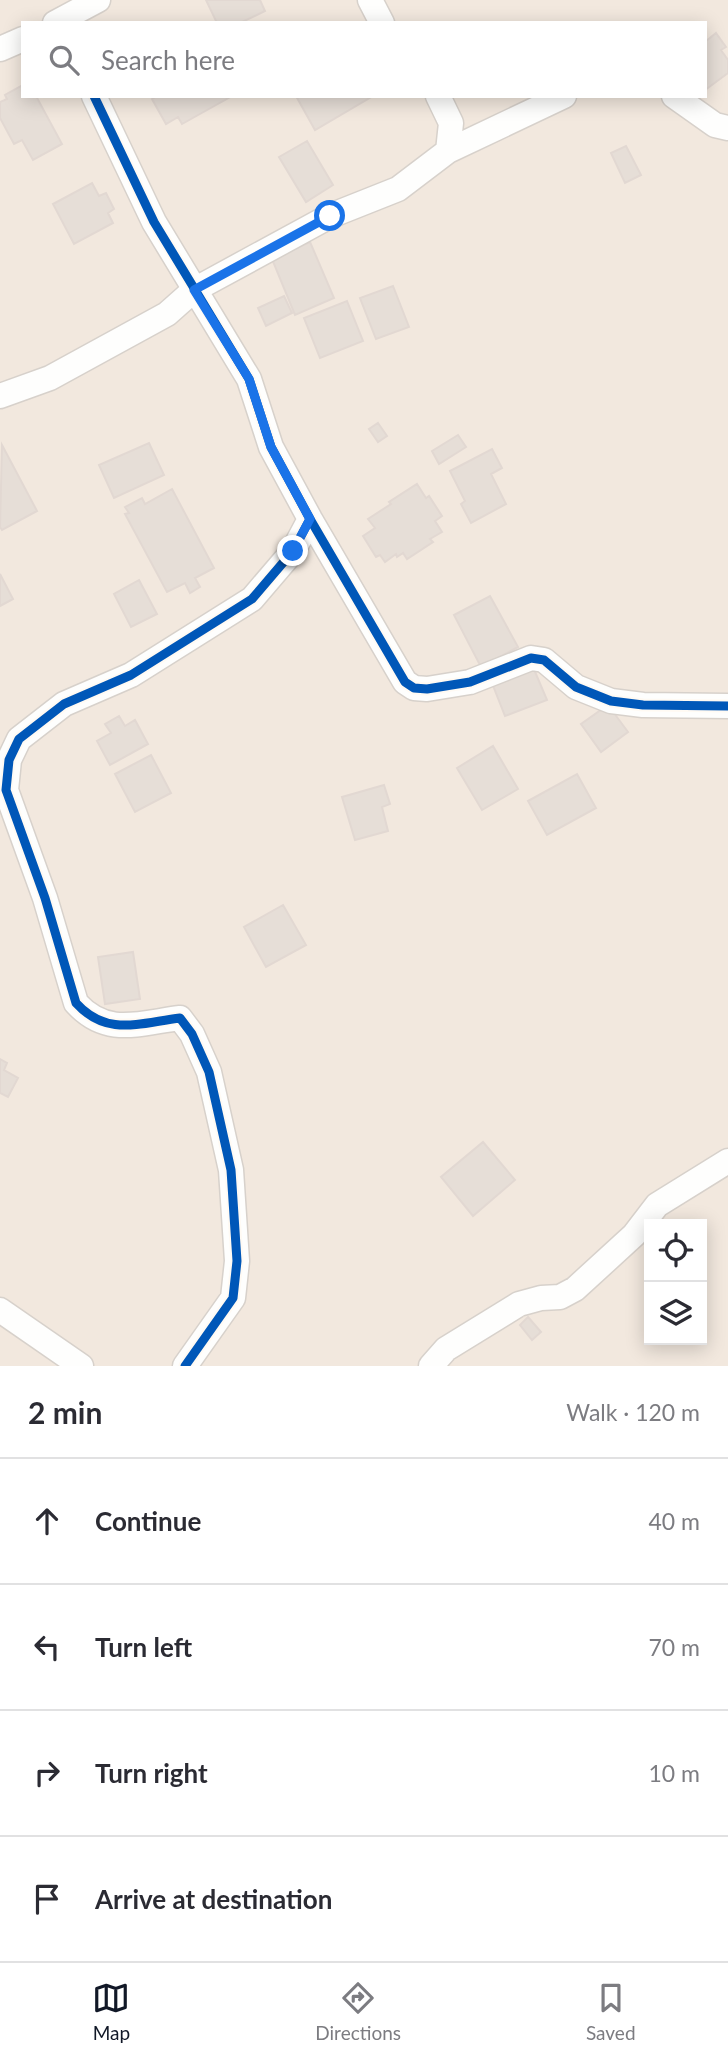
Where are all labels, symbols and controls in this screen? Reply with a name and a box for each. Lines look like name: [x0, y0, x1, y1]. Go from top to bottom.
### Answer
search box: [21, 21, 707, 98]
icon: search: [45, 41, 83, 79]
text: Search here: [101, 44, 235, 76]
route start: [314, 200, 345, 231]
route end: [277, 535, 308, 566]
map controls: [644, 1219, 707, 1345]
button: locate: [644, 1219, 707, 1282]
button: layers: [644, 1282, 707, 1345]
text: 2 min: [28, 1394, 102, 1430]
text: Walk · 120 m: [566, 1398, 700, 1426]
icon: ahead: [28, 1502, 66, 1540]
text: Continue: [95, 1505, 201, 1537]
text: 40 m: [649, 1507, 700, 1535]
icon: left: [28, 1628, 66, 1666]
text: Turn left: [95, 1631, 192, 1663]
text: 70 m: [649, 1633, 700, 1661]
icon: right: [28, 1754, 66, 1792]
text: Turn right: [95, 1757, 208, 1789]
text: 10 m: [649, 1759, 700, 1787]
icon: arrive: [28, 1880, 66, 1918]
text: Arrive at destination: [95, 1883, 332, 1915]
tab: Map: [92, 1979, 130, 2044]
tab: Directions: [315, 1979, 401, 2044]
tab: Saved: [586, 1979, 636, 2044]

